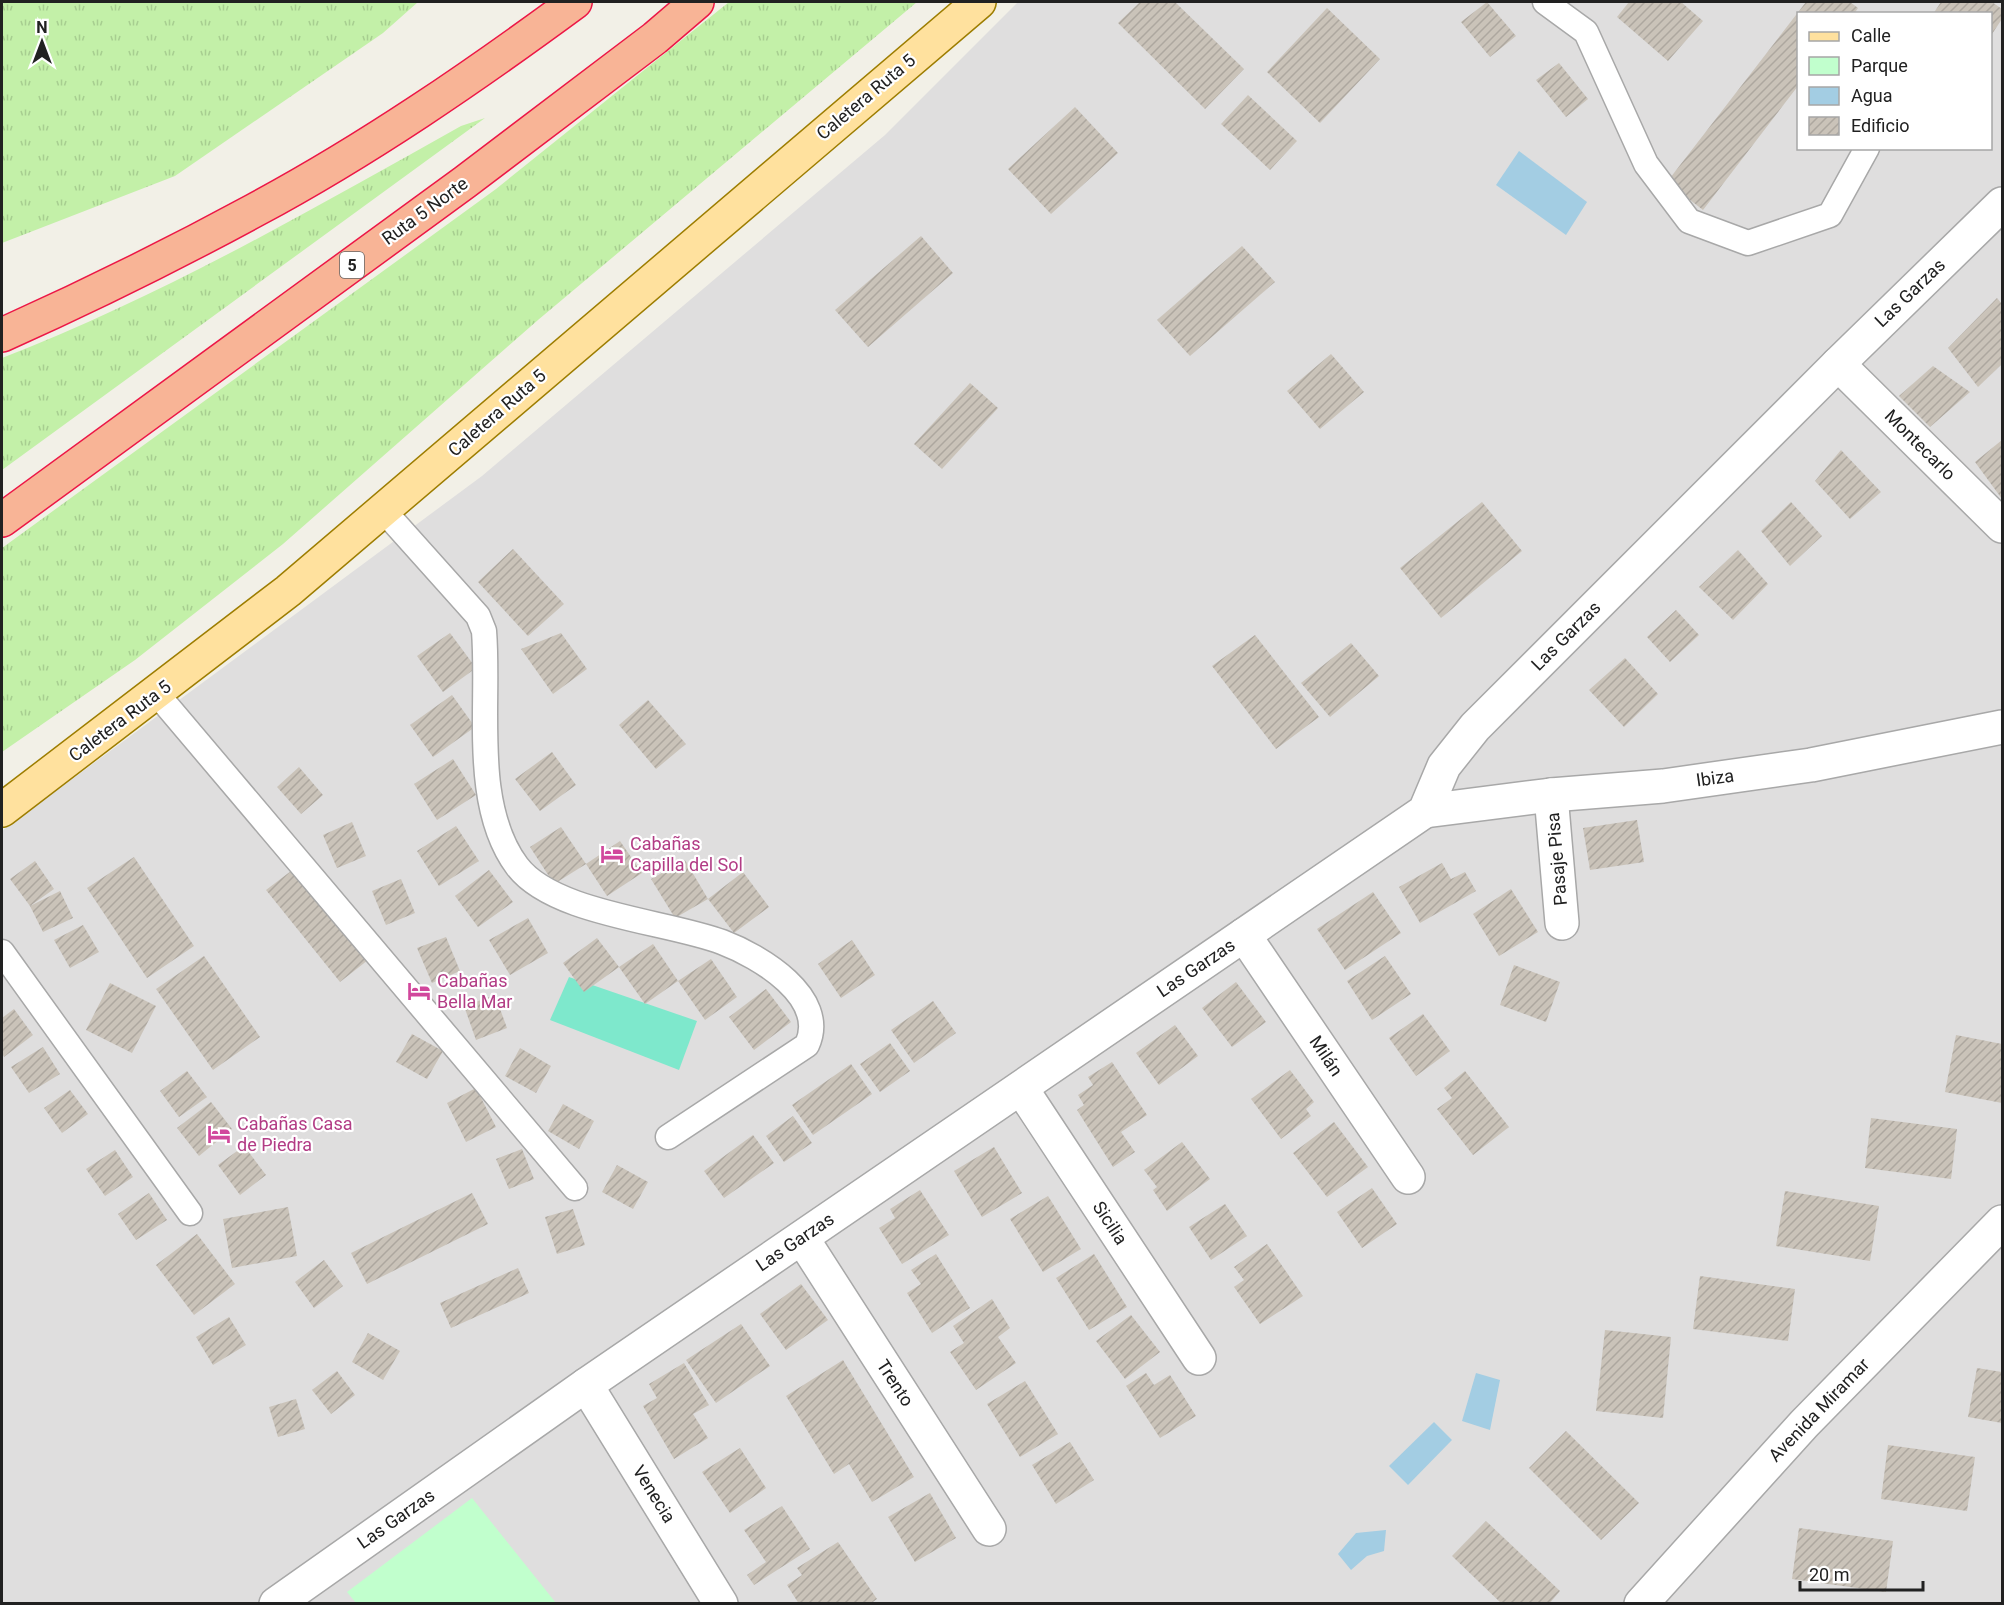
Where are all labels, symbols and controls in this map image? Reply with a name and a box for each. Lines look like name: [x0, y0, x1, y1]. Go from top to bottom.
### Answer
north arrow: [12, 12, 72, 72]
legend: [1797, 12, 1992, 150]
text: N: [36, 18, 48, 37]
text: Calle: [1851, 25, 1891, 46]
street label: Caletera Ruta 5: [812, 49, 919, 144]
text: Parque: [1851, 55, 1908, 76]
text: Agua: [1851, 85, 1893, 106]
text: Edificio: [1851, 115, 1910, 136]
street label: Ruta 5 Norte: [378, 172, 472, 249]
road number: 5: [340, 252, 364, 278]
street label: Las Garzas: [1870, 254, 1949, 331]
street label: Caletera Ruta 5: [444, 365, 550, 461]
street label: Montecarlo: [1881, 405, 1960, 484]
street label: Las Garzas: [1527, 597, 1605, 675]
street label: Caletera Ruta 5: [65, 675, 175, 766]
street label: Ibiza: [1695, 764, 1735, 791]
street label: Pasaje Pisa: [1542, 812, 1571, 906]
place label: Cabañas Capilla del Sol: [630, 833, 743, 875]
hotel icon: Cabañas Capilla del Sol: [599, 841, 625, 867]
street label: Las Garzas: [1153, 934, 1239, 1001]
place label: Cabañas Bella Mar: [437, 970, 512, 1012]
hotel icon: Cabañas Bella Mar: [406, 978, 432, 1004]
street label: Milán: [1305, 1032, 1347, 1080]
place label: Cabañas Casa de Piedra: [237, 1113, 352, 1155]
hotel icon: Cabañas Casa de Piedra: [206, 1121, 232, 1147]
street label: Sicilia: [1089, 1197, 1132, 1248]
street label: Las Garzas: [752, 1208, 838, 1275]
street label: Avenida Miramar: [1764, 1354, 1873, 1466]
street label: Trento: [873, 1355, 918, 1410]
street label: Venecia: [629, 1461, 680, 1526]
street label: Las Garzas: [353, 1484, 438, 1553]
scale bar: [1800, 1554, 1923, 1592]
text: 20 m: [1809, 1564, 1849, 1585]

